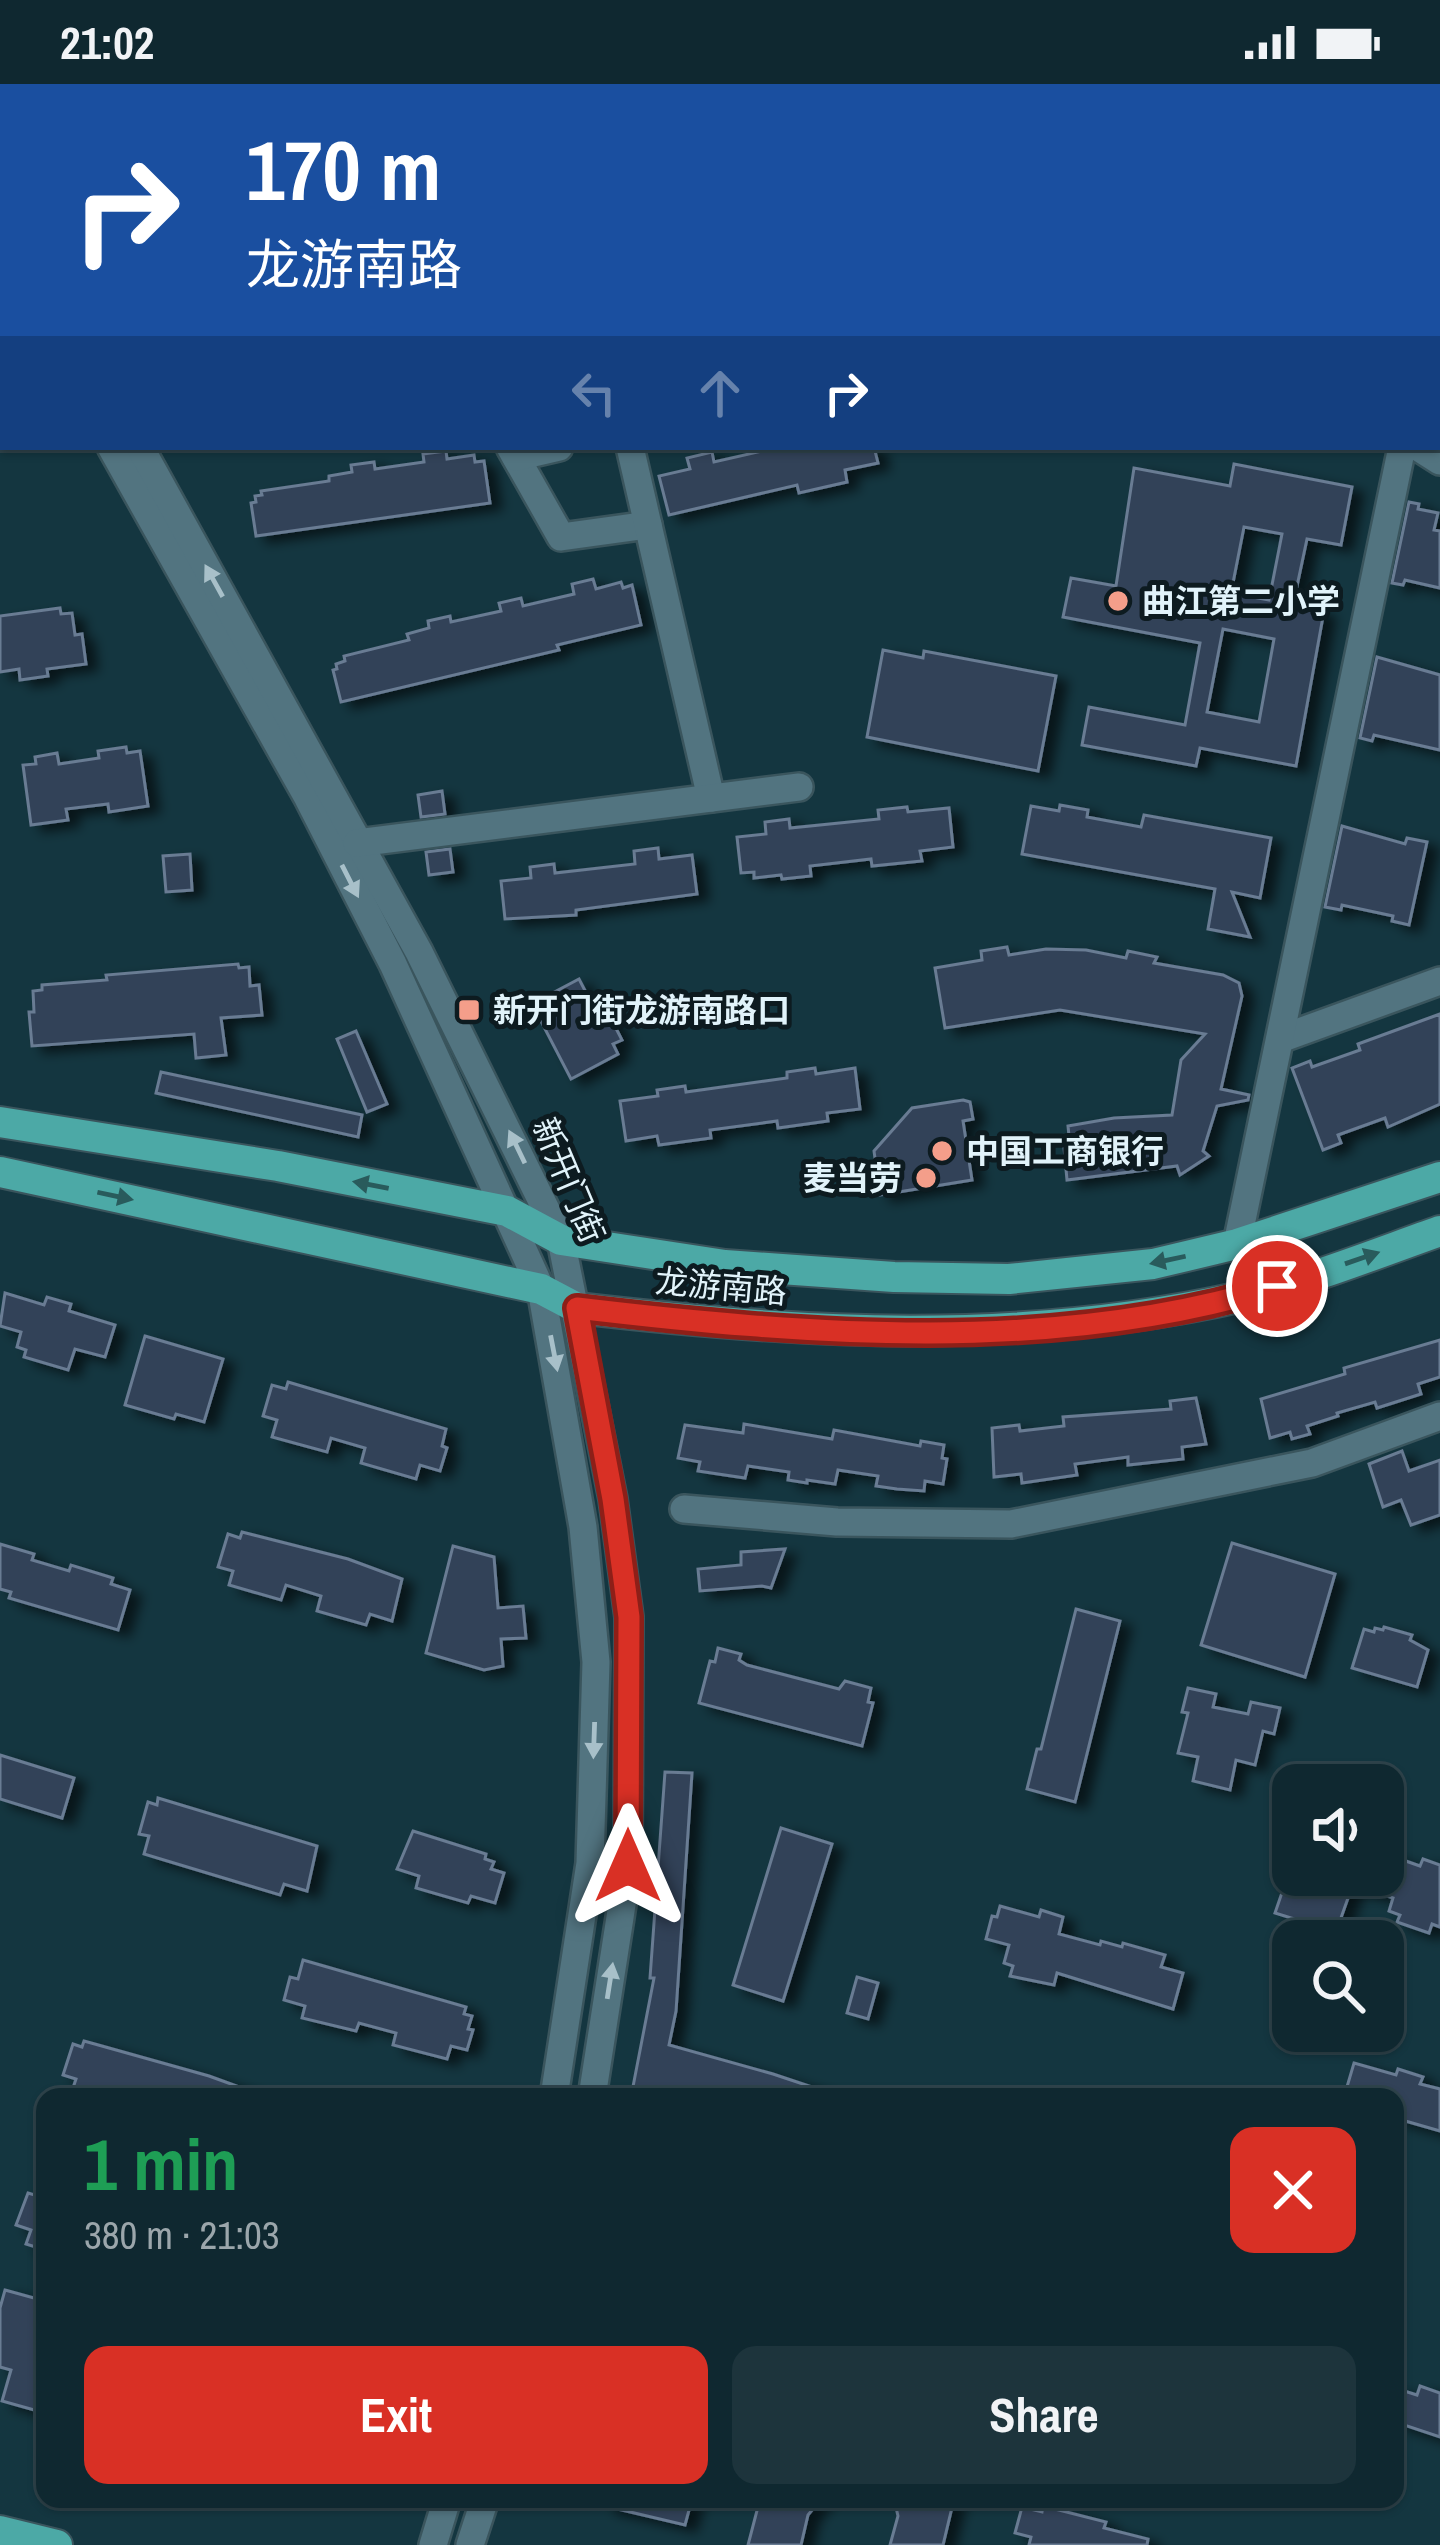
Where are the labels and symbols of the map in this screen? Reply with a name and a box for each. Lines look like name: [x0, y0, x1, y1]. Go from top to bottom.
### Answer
one-way arrow: [204, 565, 225, 598]
place label: 曲江第二小学: [1142, 579, 1340, 623]
marker: 曲江第二小学: [1105, 588, 1131, 614]
one-way arrow: [340, 863, 360, 898]
place label: 新开门街龙游南路口: [493, 988, 790, 1032]
marker: 新开门街龙游南路口: [456, 997, 482, 1023]
street label: 新开门街: [523, 1111, 615, 1249]
one-way arrow: [507, 1129, 527, 1164]
place label: 中国工商银行: [966, 1129, 1164, 1173]
marker: 中国工商银行: [929, 1138, 955, 1164]
place label: 麦当劳: [803, 1156, 902, 1200]
marker: 麦当劳: [913, 1165, 939, 1191]
one-way arrow: [352, 1175, 389, 1194]
one-way arrow: [96, 1187, 134, 1206]
pin: [1226, 1235, 1328, 1337]
one-way arrow: [1344, 1248, 1380, 1266]
one-way arrow: [1148, 1251, 1186, 1270]
street label: 龙游南路: [653, 1258, 789, 1314]
one-way arrow: [545, 1334, 564, 1372]
one-way arrow: [584, 1722, 603, 1760]
position arrow: [565, 1803, 691, 1929]
one-way arrow: [601, 1962, 620, 2000]

